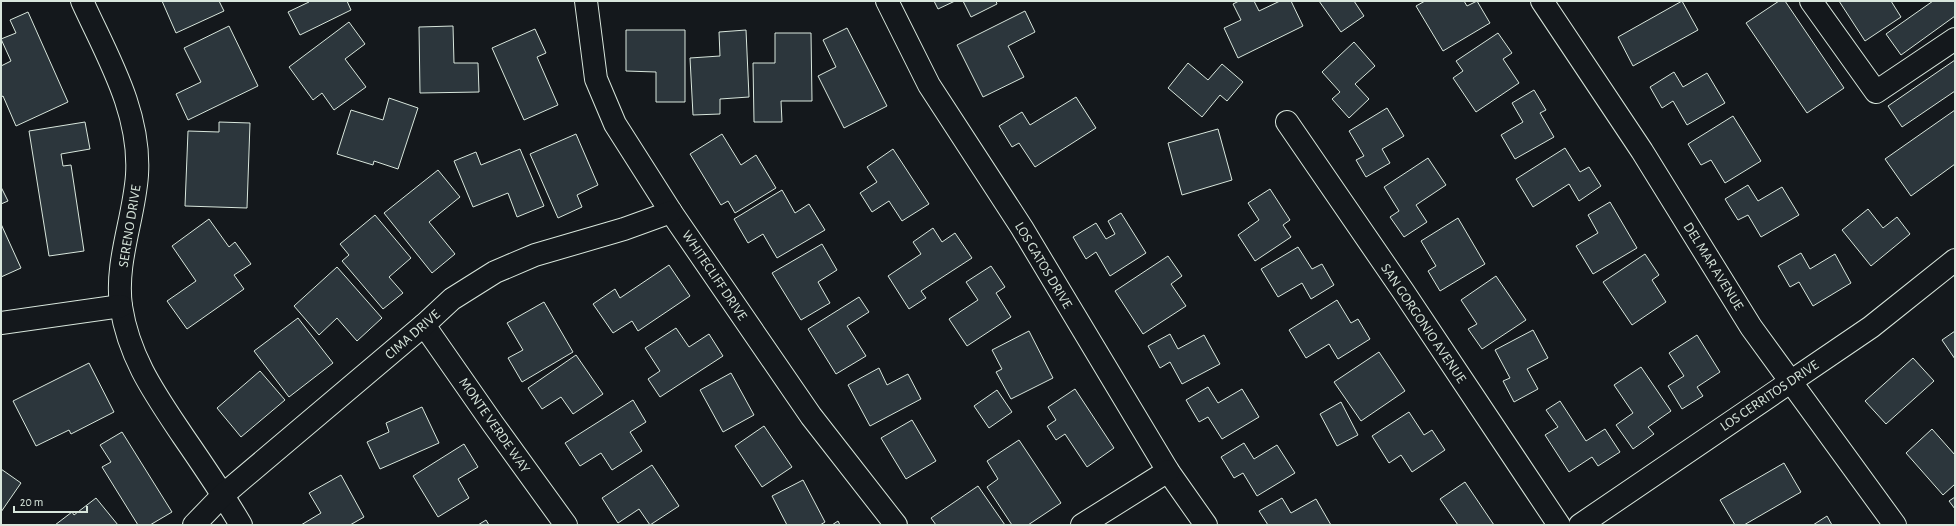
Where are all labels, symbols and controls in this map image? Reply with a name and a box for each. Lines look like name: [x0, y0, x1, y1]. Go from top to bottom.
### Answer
street label: SERENO DRIVE: [117, 184, 143, 268]
street label: LOS GATOS DRIVE: [1012, 220, 1074, 311]
street label: DEL MAR AVENUE: [1681, 220, 1746, 313]
street label: WHITECLIFF DRIVE: [679, 228, 750, 323]
street label: SAN GORGONIO AVENUE: [1378, 261, 1468, 386]
street label: CIMA DRIVE: [383, 307, 443, 362]
street label: LOS CERRITOS DRIVE: [1718, 358, 1821, 434]
street label: MONTE VERDE WAY: [456, 375, 533, 476]
scale bar: [14, 488, 87, 514]
text: 20 m: [20, 496, 43, 508]

